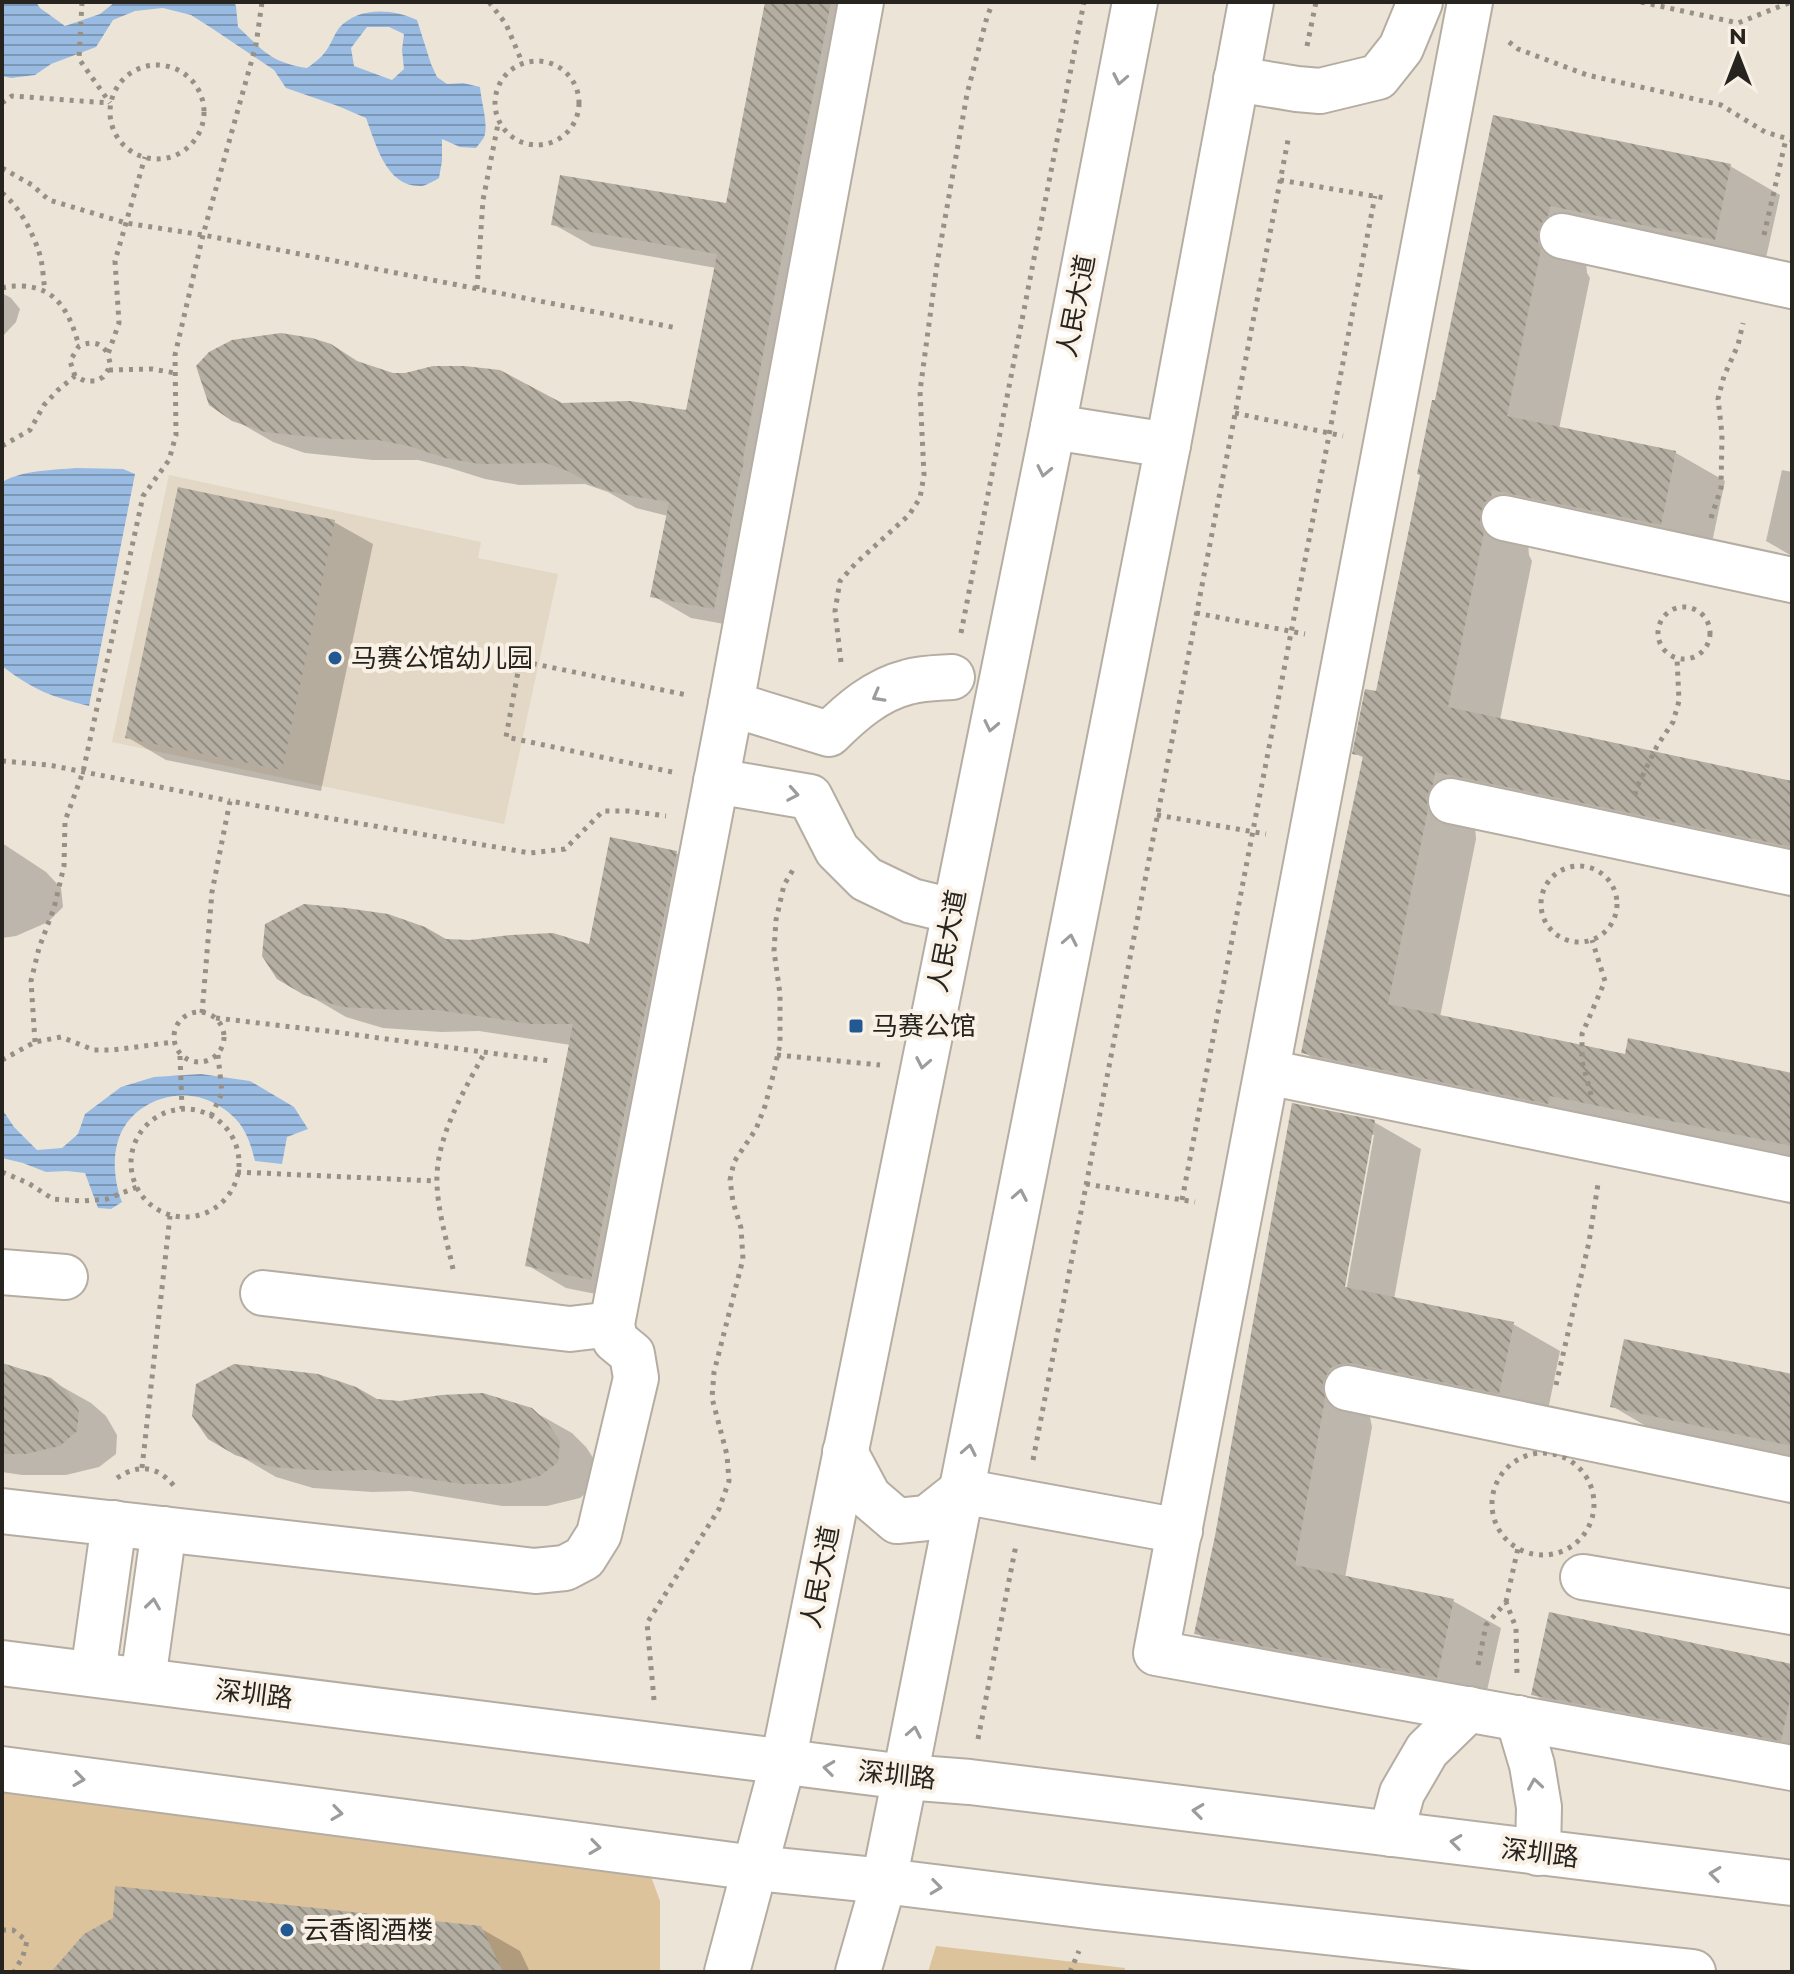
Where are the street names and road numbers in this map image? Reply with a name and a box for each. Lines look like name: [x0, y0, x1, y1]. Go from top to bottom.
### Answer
street label: 人民大道: [1050, 252, 1102, 360]
street label: 人民大道: [921, 887, 973, 995]
street label: 人民大道: [794, 1523, 846, 1631]
street label: 深圳路: [213, 1673, 295, 1715]
street label: 深圳路: [857, 1755, 937, 1795]
street label: 深圳路: [1499, 1832, 1581, 1874]

